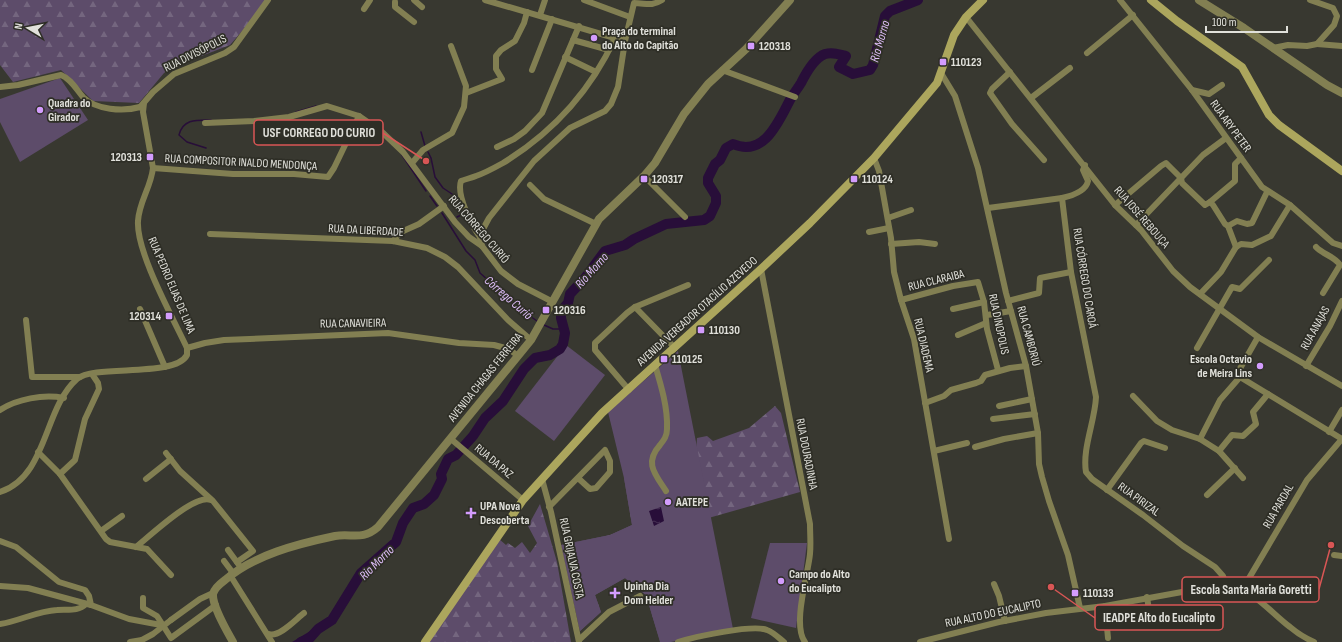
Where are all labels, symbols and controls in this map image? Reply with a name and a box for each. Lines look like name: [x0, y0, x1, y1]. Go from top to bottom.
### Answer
north arrow: [8, 8, 48, 48]
scale bar: [1206, 8, 1287, 34]
text: 100 m: [1212, 15, 1237, 30]
water label: Rio Morno: [866, 18, 894, 64]
text: N: [12, 22, 26, 30]
place label: Praça do terminal do Alto do Capitão: [602, 24, 679, 53]
street label: RUA DIVISÓPOLIS: [161, 31, 229, 76]
marker: Praça do terminal do Alto do Capitão: [589, 33, 599, 43]
place label: 120318: [759, 39, 791, 54]
marker: 120318: [746, 41, 756, 51]
place label: 110123: [951, 55, 982, 70]
marker: 110123: [938, 57, 948, 67]
place label: Quadra do Girador: [48, 96, 90, 125]
street label: RUA ARY PETER: [1207, 97, 1255, 156]
marker: Quadra do Girador: [35, 105, 45, 115]
callout: USF CORREGO DO CURIO: [254, 120, 383, 145]
text: USF CORREGO DO CURIO: [263, 125, 375, 141]
place label: 120313: [111, 150, 142, 165]
street label: RUA COMPOSITOR INALDO MENDONÇA: [164, 151, 318, 174]
marker: 120313: [145, 152, 155, 162]
place label: 120317: [652, 172, 684, 187]
place label: 110124: [862, 172, 893, 187]
marker: 120317: [639, 174, 649, 184]
marker: 110124: [849, 174, 859, 184]
street label: RUA JOSÉ REBOUÇA: [1111, 183, 1173, 252]
street label: RUA CÓRREGO CURIÓ: [445, 192, 512, 267]
street label: RUA DA LIBERDADE: [328, 221, 404, 240]
street label: RUA CÓRREGO DO CAROÁ: [1069, 227, 1100, 330]
street label: RUA PEDRO ELIAS DE LIMA: [144, 235, 199, 337]
water label: Rio Morno: [571, 249, 612, 292]
street label: AVENIDA VEREADOR OTACÍLIO AZEVEDO: [633, 253, 761, 370]
street label: RUA CLARAIBA: [906, 266, 967, 295]
water label: Córrego Curió: [481, 272, 536, 324]
street label: RUA DINOPOLIS: [985, 292, 1012, 356]
place label: 120316: [554, 303, 586, 318]
street label: RUA CAMBORIÚ: [1013, 304, 1044, 368]
street label: RUA ANAJAS: [1297, 304, 1334, 353]
marker: 120316: [541, 305, 551, 315]
place label: 120314: [129, 309, 161, 324]
marker: 120314: [164, 311, 174, 321]
street label: RUA CANAVIEIRA: [320, 315, 387, 332]
street label: RUA DIADEMA: [910, 317, 937, 374]
place label: 110130: [709, 323, 740, 338]
marker: 110130: [696, 325, 706, 335]
street label: AVENIDA CHAGAS FERREIRA: [444, 329, 526, 426]
place label: 110125: [672, 352, 703, 367]
place label: Escola Octavio de Meira Lins: [1190, 352, 1252, 381]
marker: 110125: [659, 354, 669, 364]
marker: Escola Octavio de Meira Lins: [1255, 361, 1265, 371]
street label: RUA DOURADINHA: [792, 417, 821, 492]
street label: RUA DA PAZ: [471, 441, 516, 482]
street label: RUA PIRIZAL: [1115, 479, 1163, 520]
street label: RUA PARDAL: [1260, 481, 1297, 531]
place label: AATEPE: [675, 495, 708, 510]
marker: AATEPE: [663, 497, 673, 507]
place label: UPA Nova Descoberta: [480, 499, 529, 528]
marker: UPA Nova Descoberta: [465, 507, 477, 519]
street label: RUA GRIJALVA COSTA: [556, 516, 588, 601]
water label: Rio Morno: [356, 541, 398, 583]
place label: Campo do Alto do Eucalipto: [789, 567, 850, 596]
marker: Campo do Alto do Eucalipto: [776, 576, 786, 586]
callout: Escola Santa Maria Goretti: [1182, 577, 1319, 602]
place label: Upinha Dia Dom Helder: [624, 579, 674, 608]
text: Escola Santa Maria Goretti: [1190, 582, 1312, 598]
place label: 110133: [1083, 586, 1114, 601]
marker: Upinha Dia Dom Helder: [609, 587, 621, 599]
marker: 110133: [1070, 588, 1080, 598]
street label: RUA ALTO DO EUCALIPTO: [944, 596, 1043, 631]
callout: IEADPE Alto do Eucalipto: [1095, 605, 1223, 630]
text: IEADPE Alto do Eucalipto: [1103, 610, 1215, 626]

